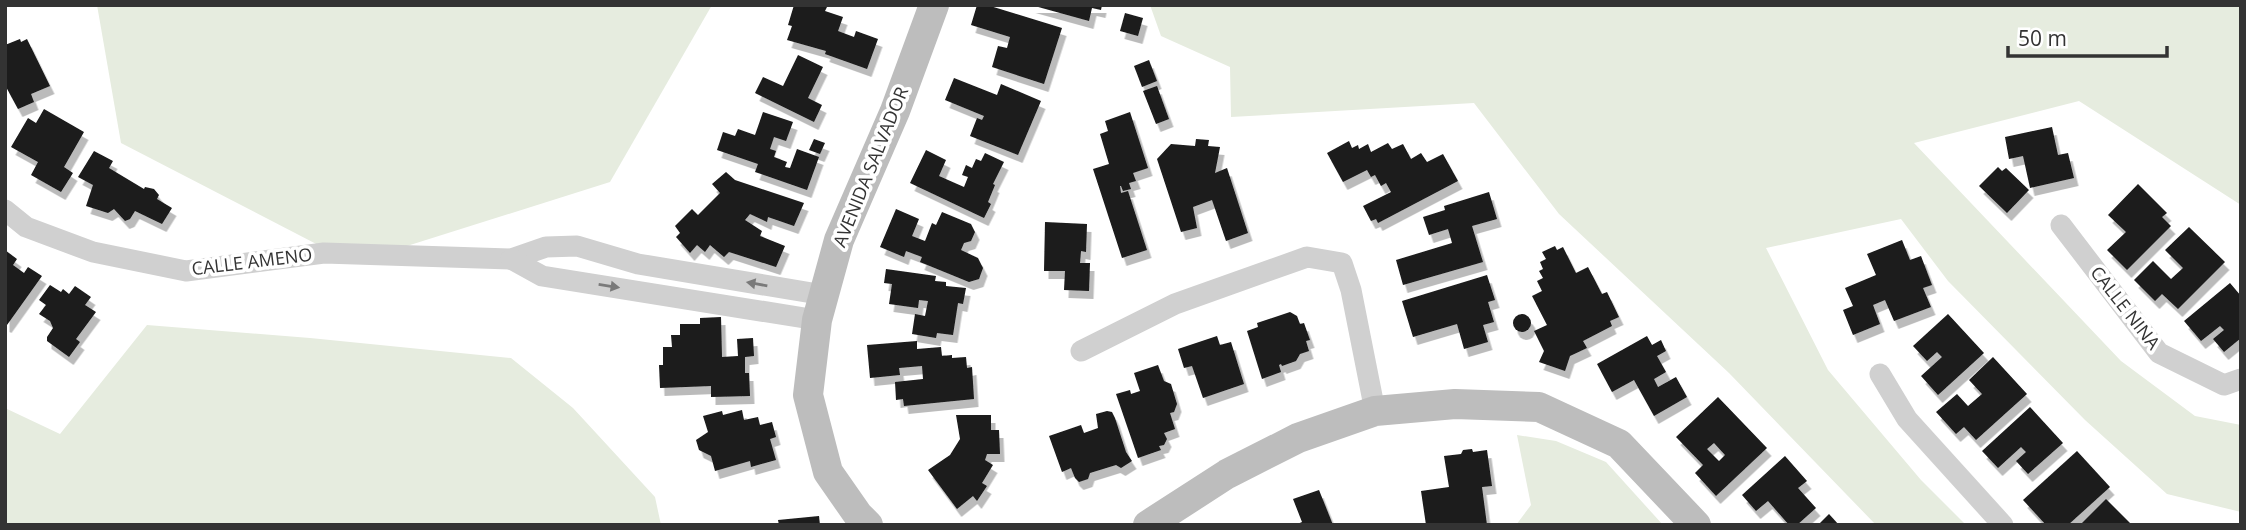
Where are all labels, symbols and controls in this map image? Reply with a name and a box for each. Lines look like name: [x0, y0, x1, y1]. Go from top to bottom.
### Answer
scale bar: [2008, 14, 2167, 58]
text: 50 m: [2018, 24, 2067, 52]
street label: AVENIDA SALVADOR: [827, 83, 913, 250]
street label: CALLE AMENO: [190, 242, 314, 280]
street label: CALLE NINA: [2086, 261, 2166, 355]
one-way arrow: [746, 278, 768, 289]
one-way arrow: [598, 281, 620, 292]

